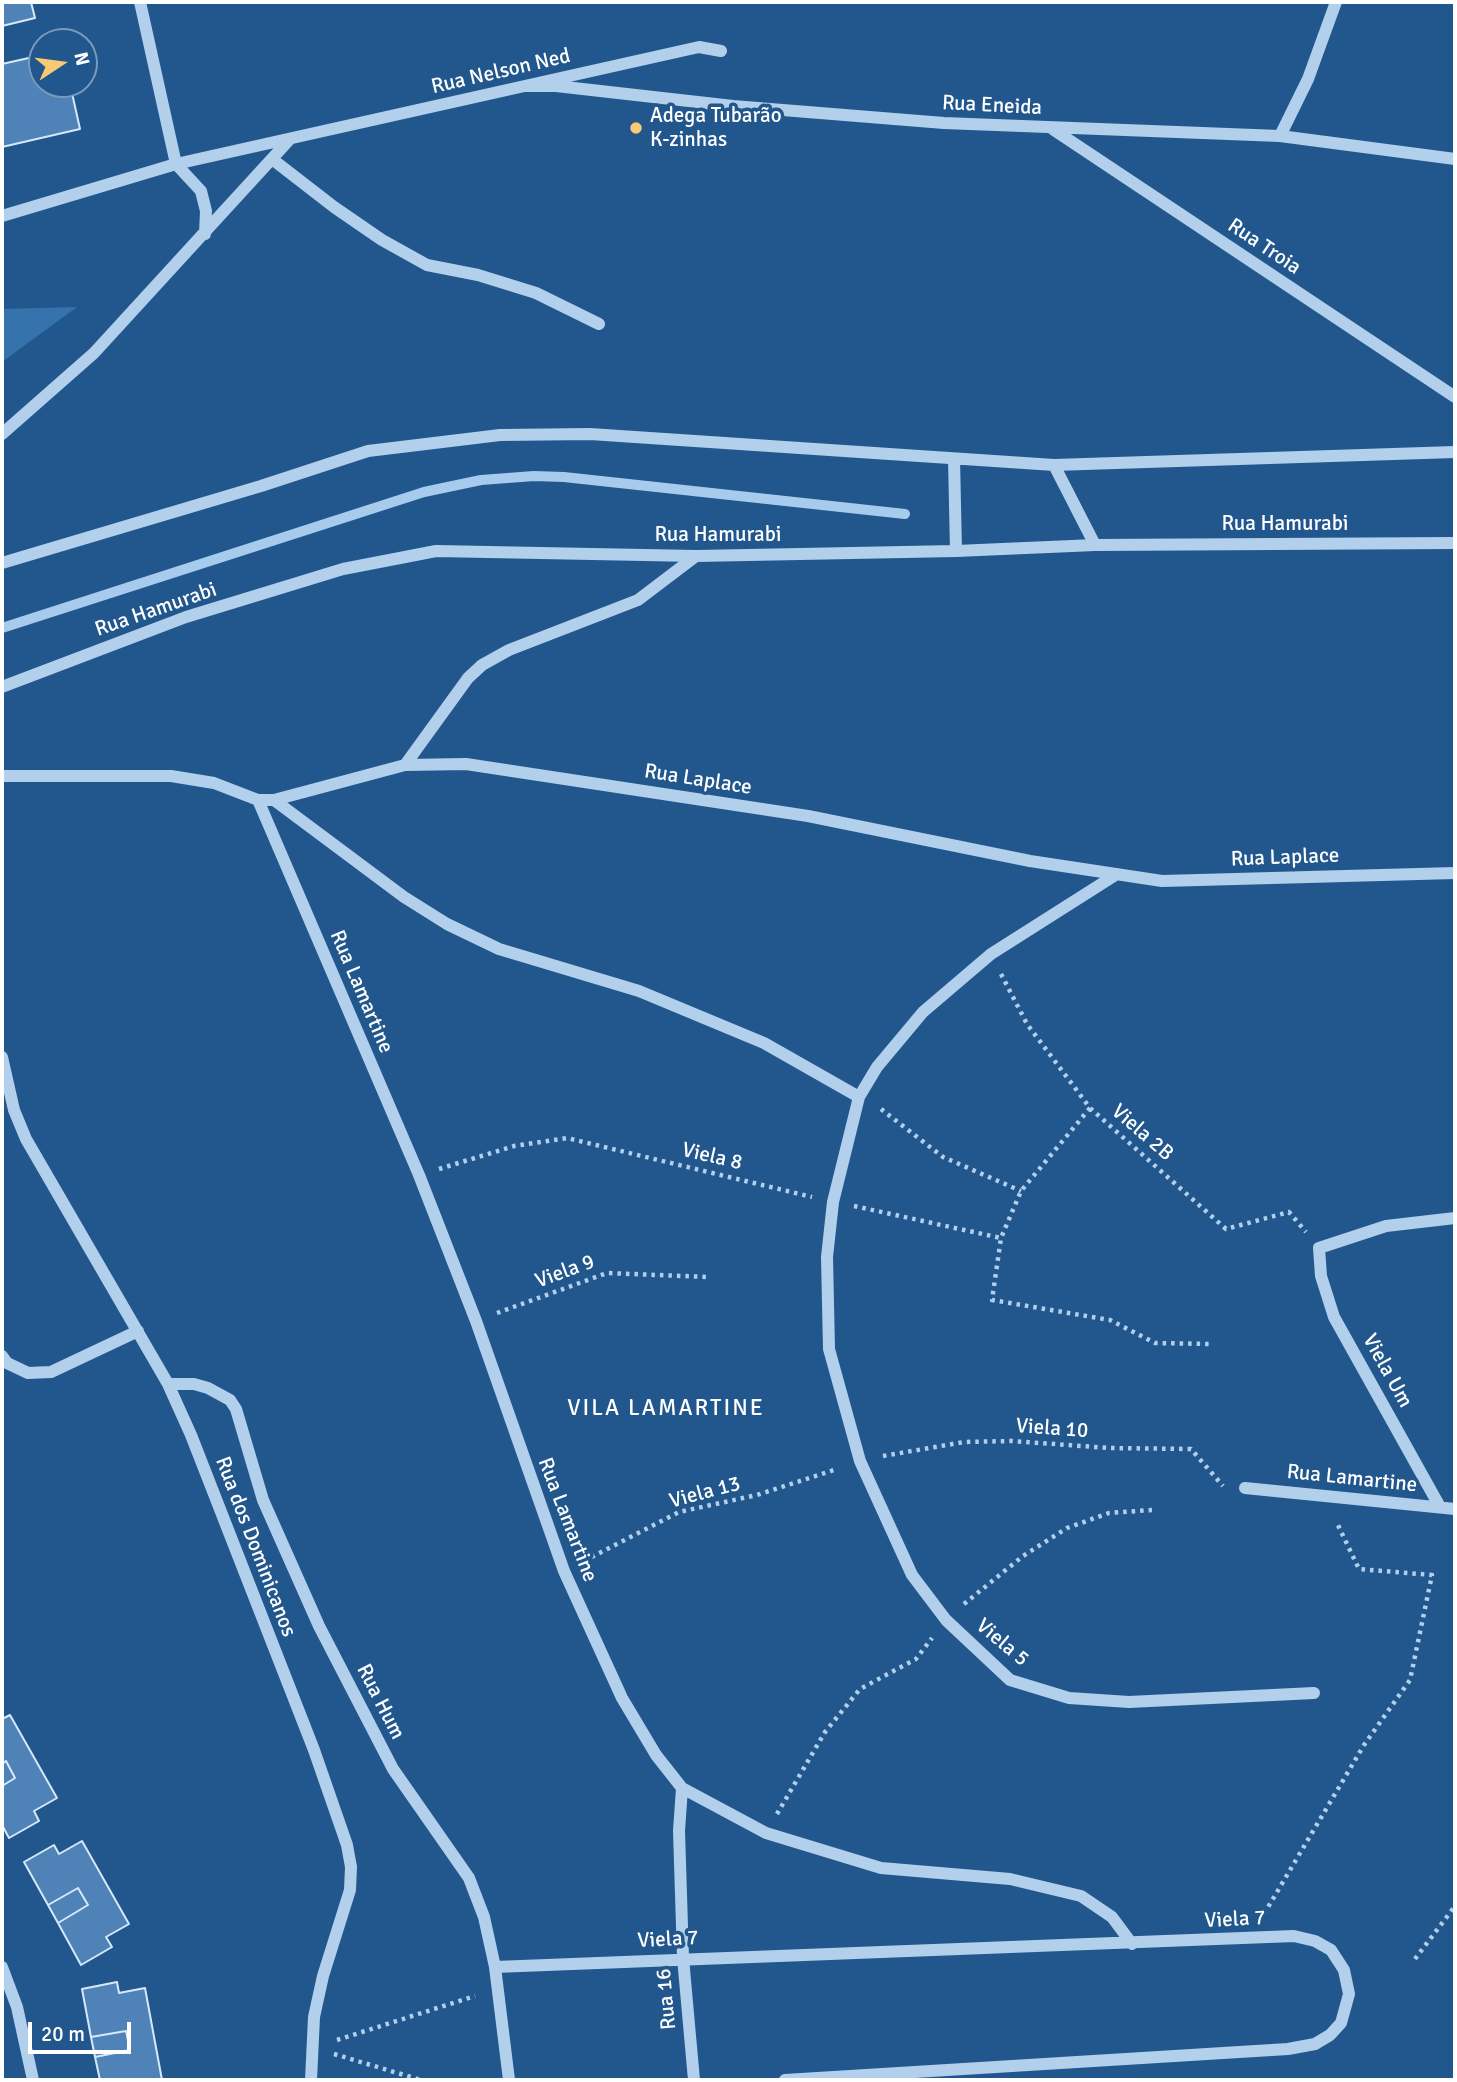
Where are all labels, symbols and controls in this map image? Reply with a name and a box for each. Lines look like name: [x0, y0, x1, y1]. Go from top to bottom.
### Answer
north arrow: [28, 28, 98, 98]
street label: Rua Nelson Ned: [429, 44, 573, 100]
text: N: [68, 50, 95, 68]
street label: Rua Eneida: [941, 91, 1043, 121]
place label: Adega Tubarão K-zinhas: [650, 103, 782, 153]
marker: Adega Tubarão K-zinhas: [628, 120, 644, 136]
street label: Rua Troia: [1223, 213, 1305, 281]
street label: Rua Hamurabi: [1222, 511, 1348, 537]
street label: Rua Hamurabi: [655, 522, 781, 548]
street label: Rua Hamurabi: [92, 577, 220, 643]
street label: Rua Laplace: [642, 759, 754, 801]
street label: Rua Laplace: [1230, 844, 1340, 872]
street label: Rua Lamartine: [324, 927, 398, 1057]
street label: Viela 2B: [1106, 1099, 1178, 1167]
street label: Viela 8: [679, 1138, 745, 1176]
street label: Viela 9: [532, 1250, 598, 1294]
street label: Viela Um: [1356, 1330, 1418, 1412]
district label: VILA LAMARTINE: [569, 1395, 763, 1423]
street label: Viela 10: [1015, 1414, 1089, 1444]
street label: Rua dos Dominicanos: [209, 1453, 301, 1641]
street label: Rua Lamartine: [532, 1454, 602, 1586]
street label: Rua Lamartine: [1286, 1460, 1418, 1498]
street label: Viela 13: [667, 1471, 743, 1515]
street label: Viela 5: [971, 1614, 1033, 1672]
street label: Rua Hum: [350, 1660, 410, 1744]
street label: Viela 7: [1204, 1906, 1266, 1934]
street label: Viela 7: [637, 1926, 699, 1954]
street label: Rua 16: [652, 1967, 682, 2031]
scale bar: [32, 2008, 135, 2052]
text: 20 m: [41, 2021, 85, 2047]

